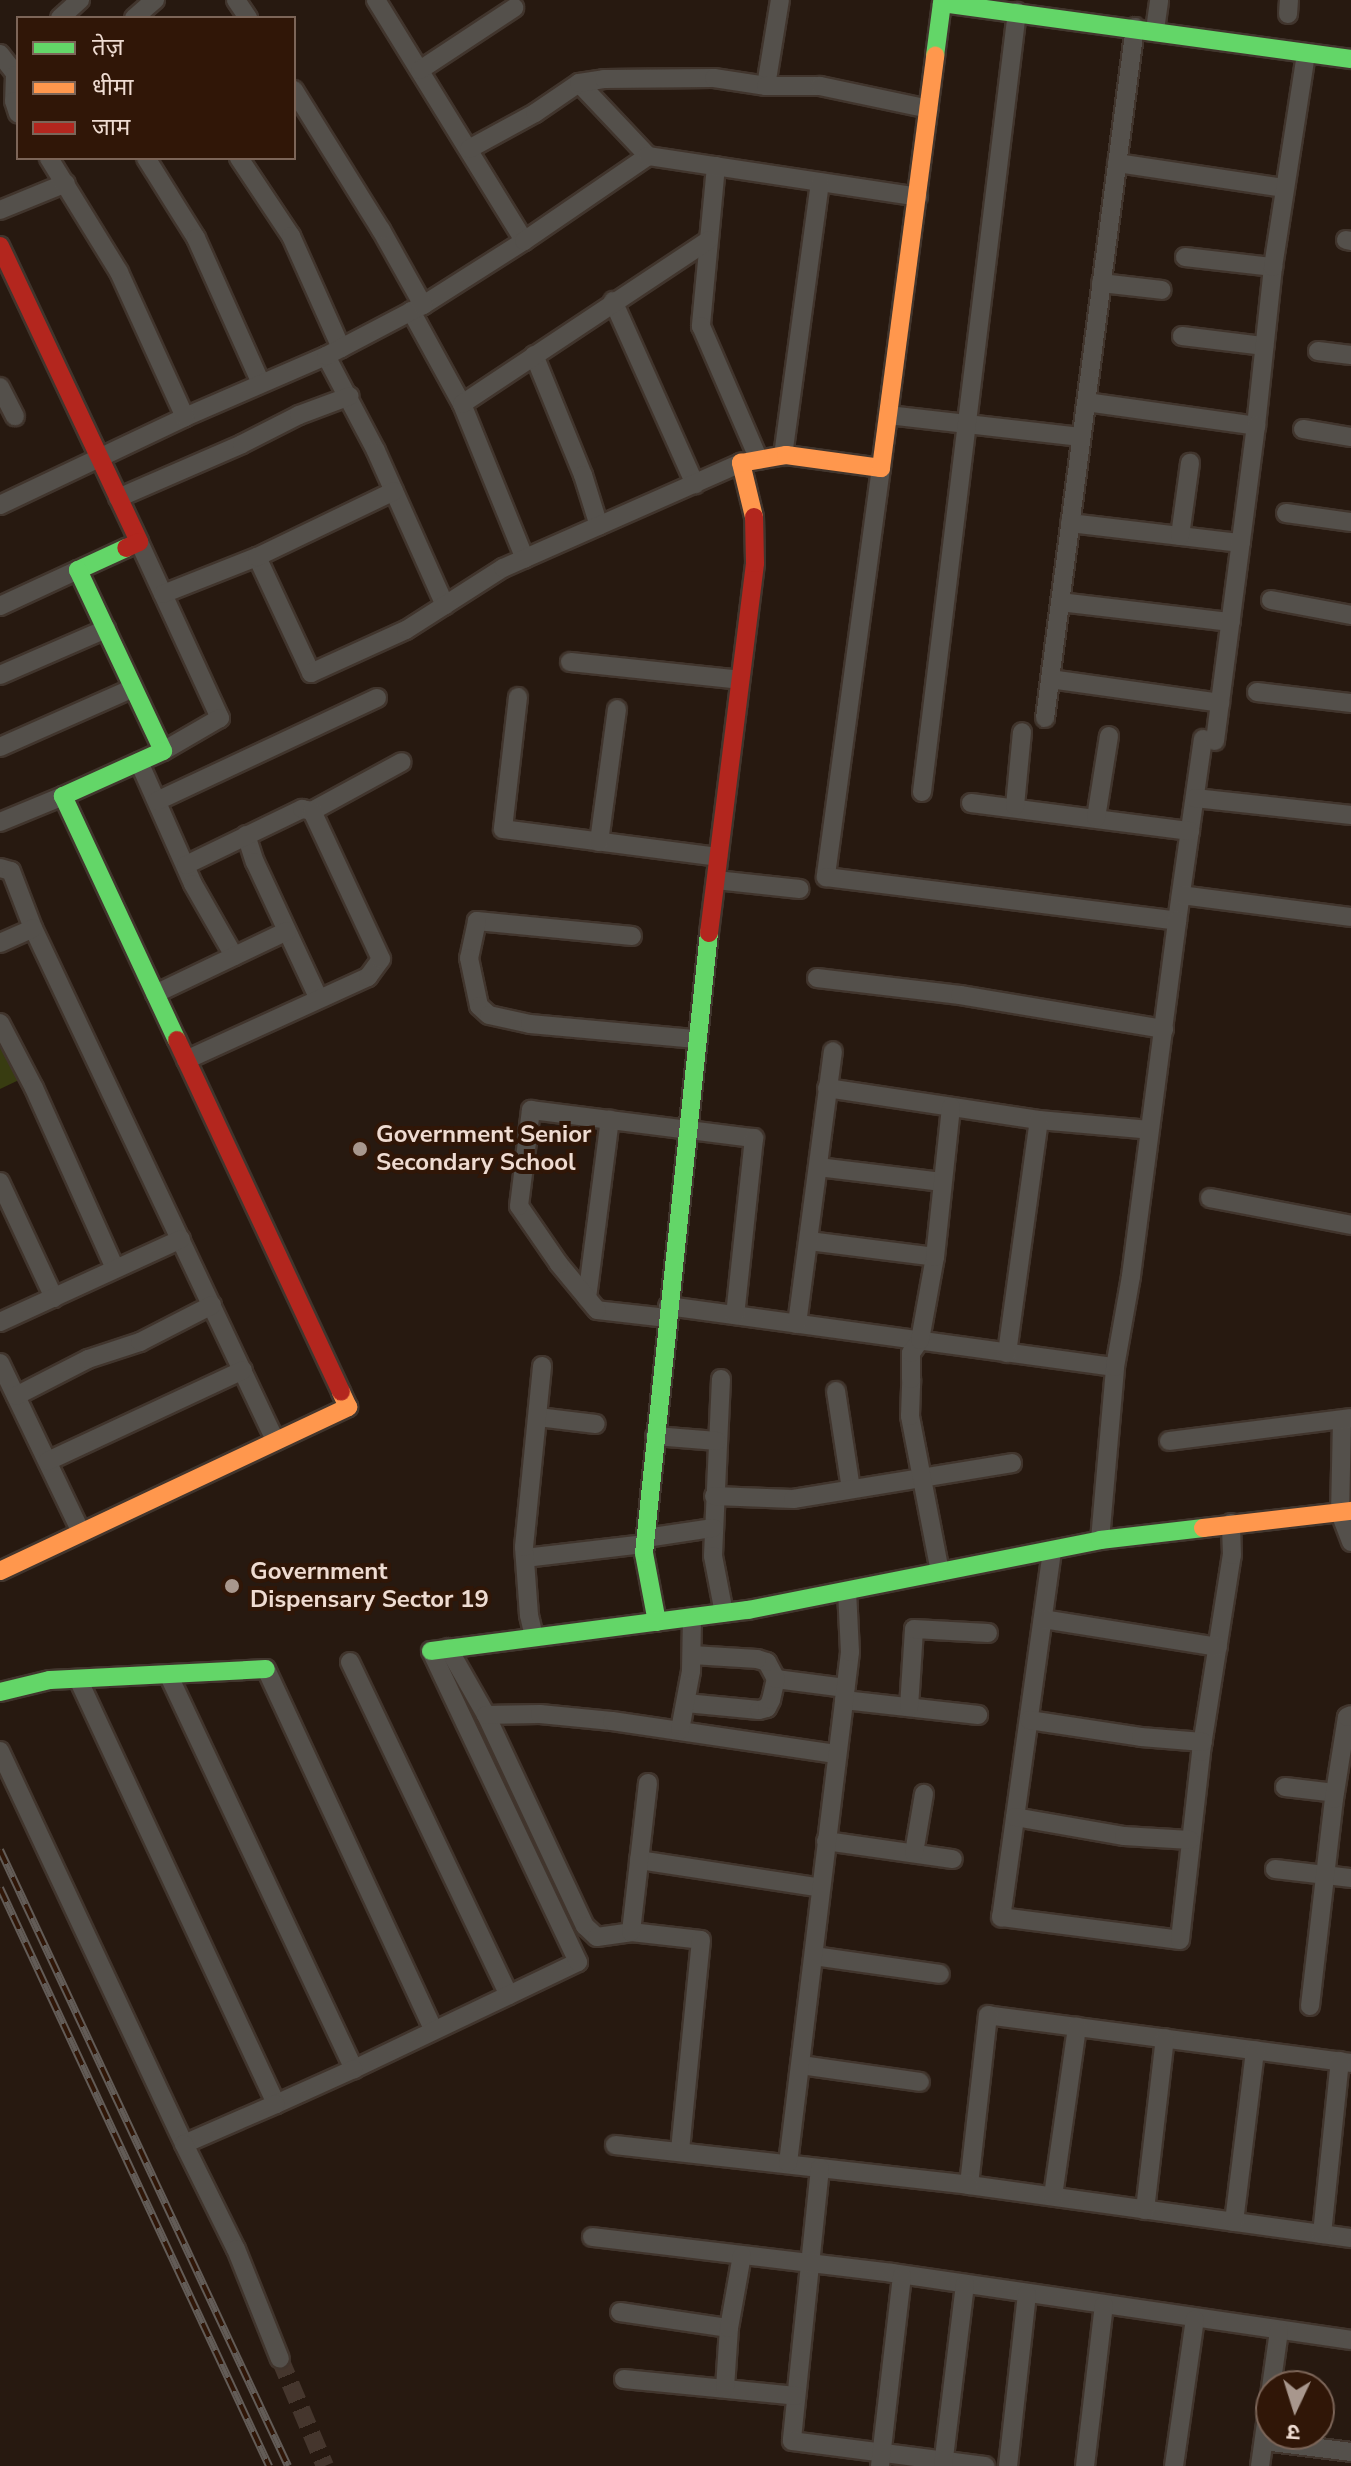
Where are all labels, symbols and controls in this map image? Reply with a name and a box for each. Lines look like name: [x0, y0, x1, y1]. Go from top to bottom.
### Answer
legend: [16, 16, 296, 160]
text: तेज़: [92, 31, 124, 63]
text: धीमा: [92, 71, 134, 103]
text: जाम: [92, 111, 130, 143]
place label: Government Senior Secondary School: [376, 1121, 591, 1177]
marker: Government Senior Secondary School: [351, 1140, 369, 1158]
place label: Government Dispensary Sector 19: [250, 1558, 489, 1614]
marker: Government Dispensary Sector 19: [221, 1575, 243, 1597]
north arrow: [1255, 2370, 1335, 2450]
text: उ: [1286, 2417, 1301, 2447]

